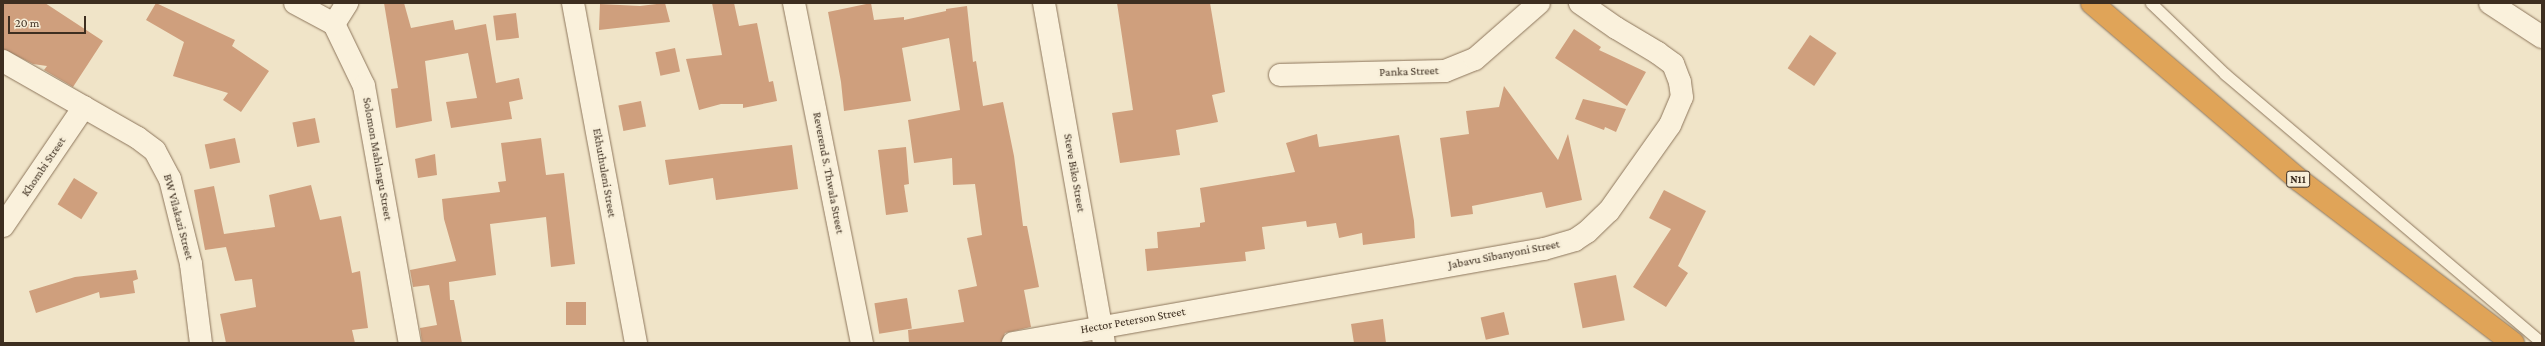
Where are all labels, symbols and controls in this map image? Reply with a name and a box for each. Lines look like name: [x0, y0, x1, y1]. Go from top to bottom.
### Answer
scale bar: [10, 8, 88, 34]
text: 20 m: [15, 16, 39, 30]
street label: Panka Street: [1379, 64, 1439, 80]
street label: Solomon Mahlangu Street: [359, 96, 395, 222]
street label: Reverend S. Thwala Street: [809, 111, 847, 235]
street label: Ekhuthuleni Street: [589, 127, 619, 219]
street label: Steve Biko Street: [1060, 133, 1088, 213]
street label: Khombi Street: [19, 135, 69, 199]
road number: N11: [2286, 170, 2310, 188]
street label: BW Vilakazi Street: [160, 173, 196, 261]
street label: Jabavu Sibanyoni Street: [1447, 237, 1561, 273]
street label: Hector Peterson Street: [1079, 305, 1187, 337]

